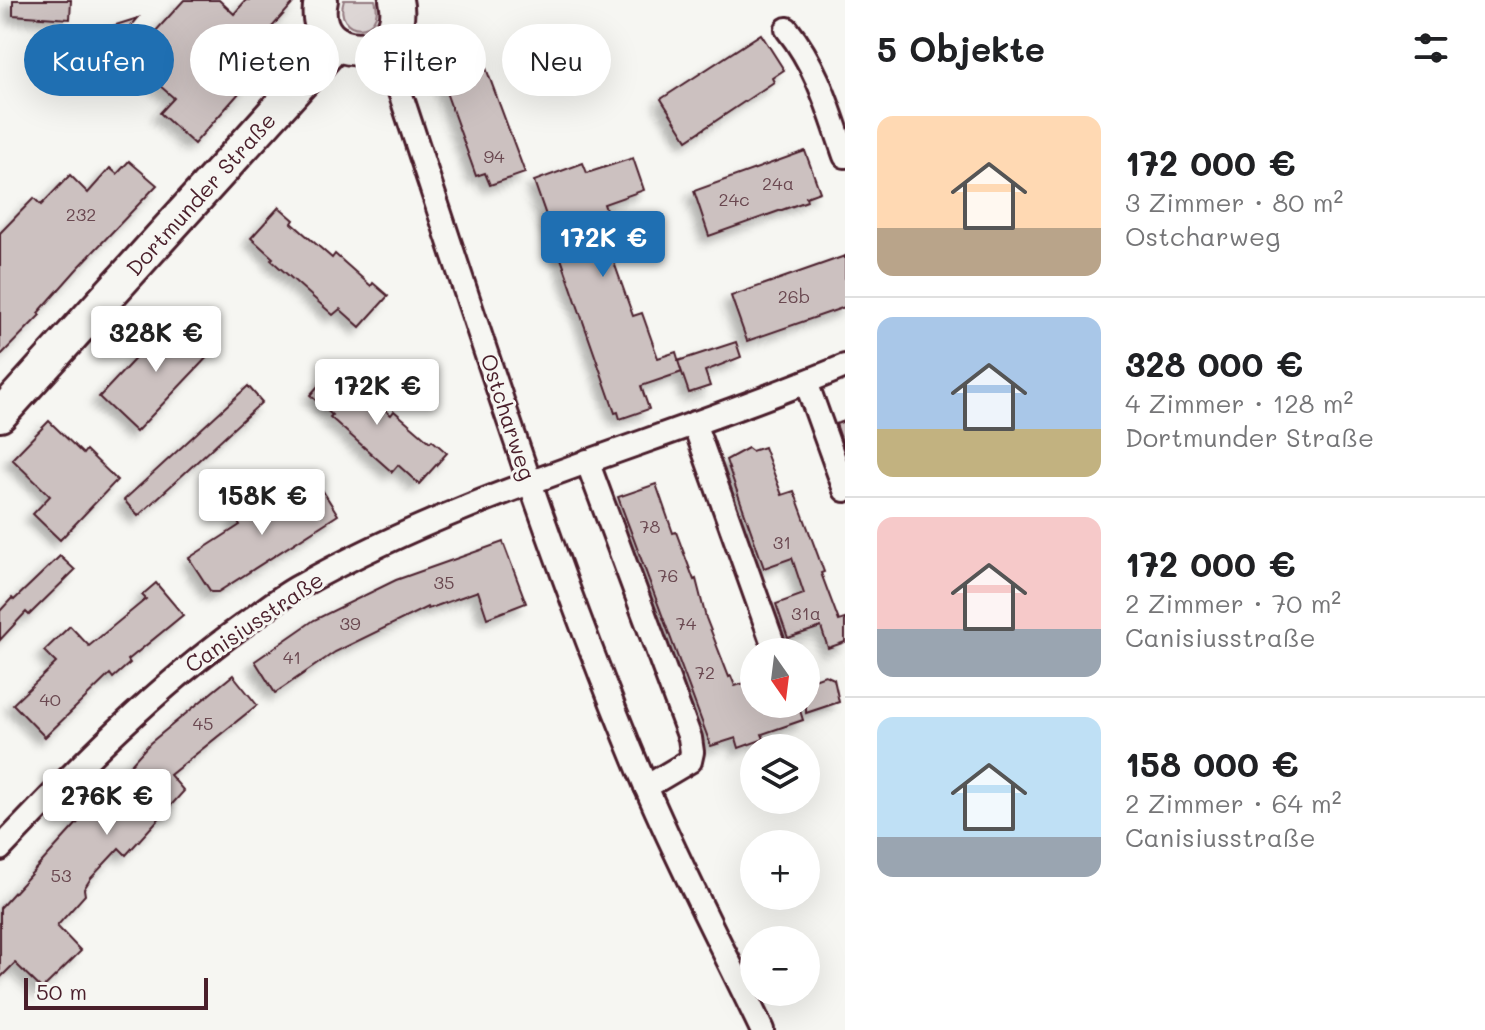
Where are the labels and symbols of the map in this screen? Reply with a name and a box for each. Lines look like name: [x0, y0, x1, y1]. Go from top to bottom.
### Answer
street label: Dortmunder Straße: [119, 106, 282, 282]
house number: 94: [483, 144, 505, 168]
house number: 24a: [762, 171, 794, 195]
house number: 24c: [718, 187, 750, 211]
house number: 232: [66, 202, 96, 226]
pin: 172K €: [538, 211, 668, 279]
house number: 26b: [778, 284, 810, 308]
pin: 328K €: [91, 306, 221, 374]
street label: Ostcharweg: [474, 350, 543, 484]
pin: 172K €: [312, 359, 442, 427]
pin: 158K €: [197, 469, 327, 537]
house number: 78: [640, 514, 661, 538]
house number: 31: [773, 530, 791, 554]
house number: 76: [658, 563, 678, 587]
street label: Canisiusstraße: [179, 564, 329, 679]
house number: 35: [433, 570, 455, 594]
house number: 31a: [791, 601, 821, 625]
house number: 39: [339, 611, 361, 635]
house number: 74: [676, 611, 697, 635]
north arrow: [740, 638, 820, 718]
house number: 41: [283, 645, 301, 669]
house number: 72: [695, 660, 715, 684]
house number: 40: [39, 687, 61, 711]
house number: 45: [192, 711, 214, 735]
pin: 276K €: [42, 769, 172, 837]
house number: 53: [50, 863, 72, 887]
scale bar: [24, 974, 208, 1010]

